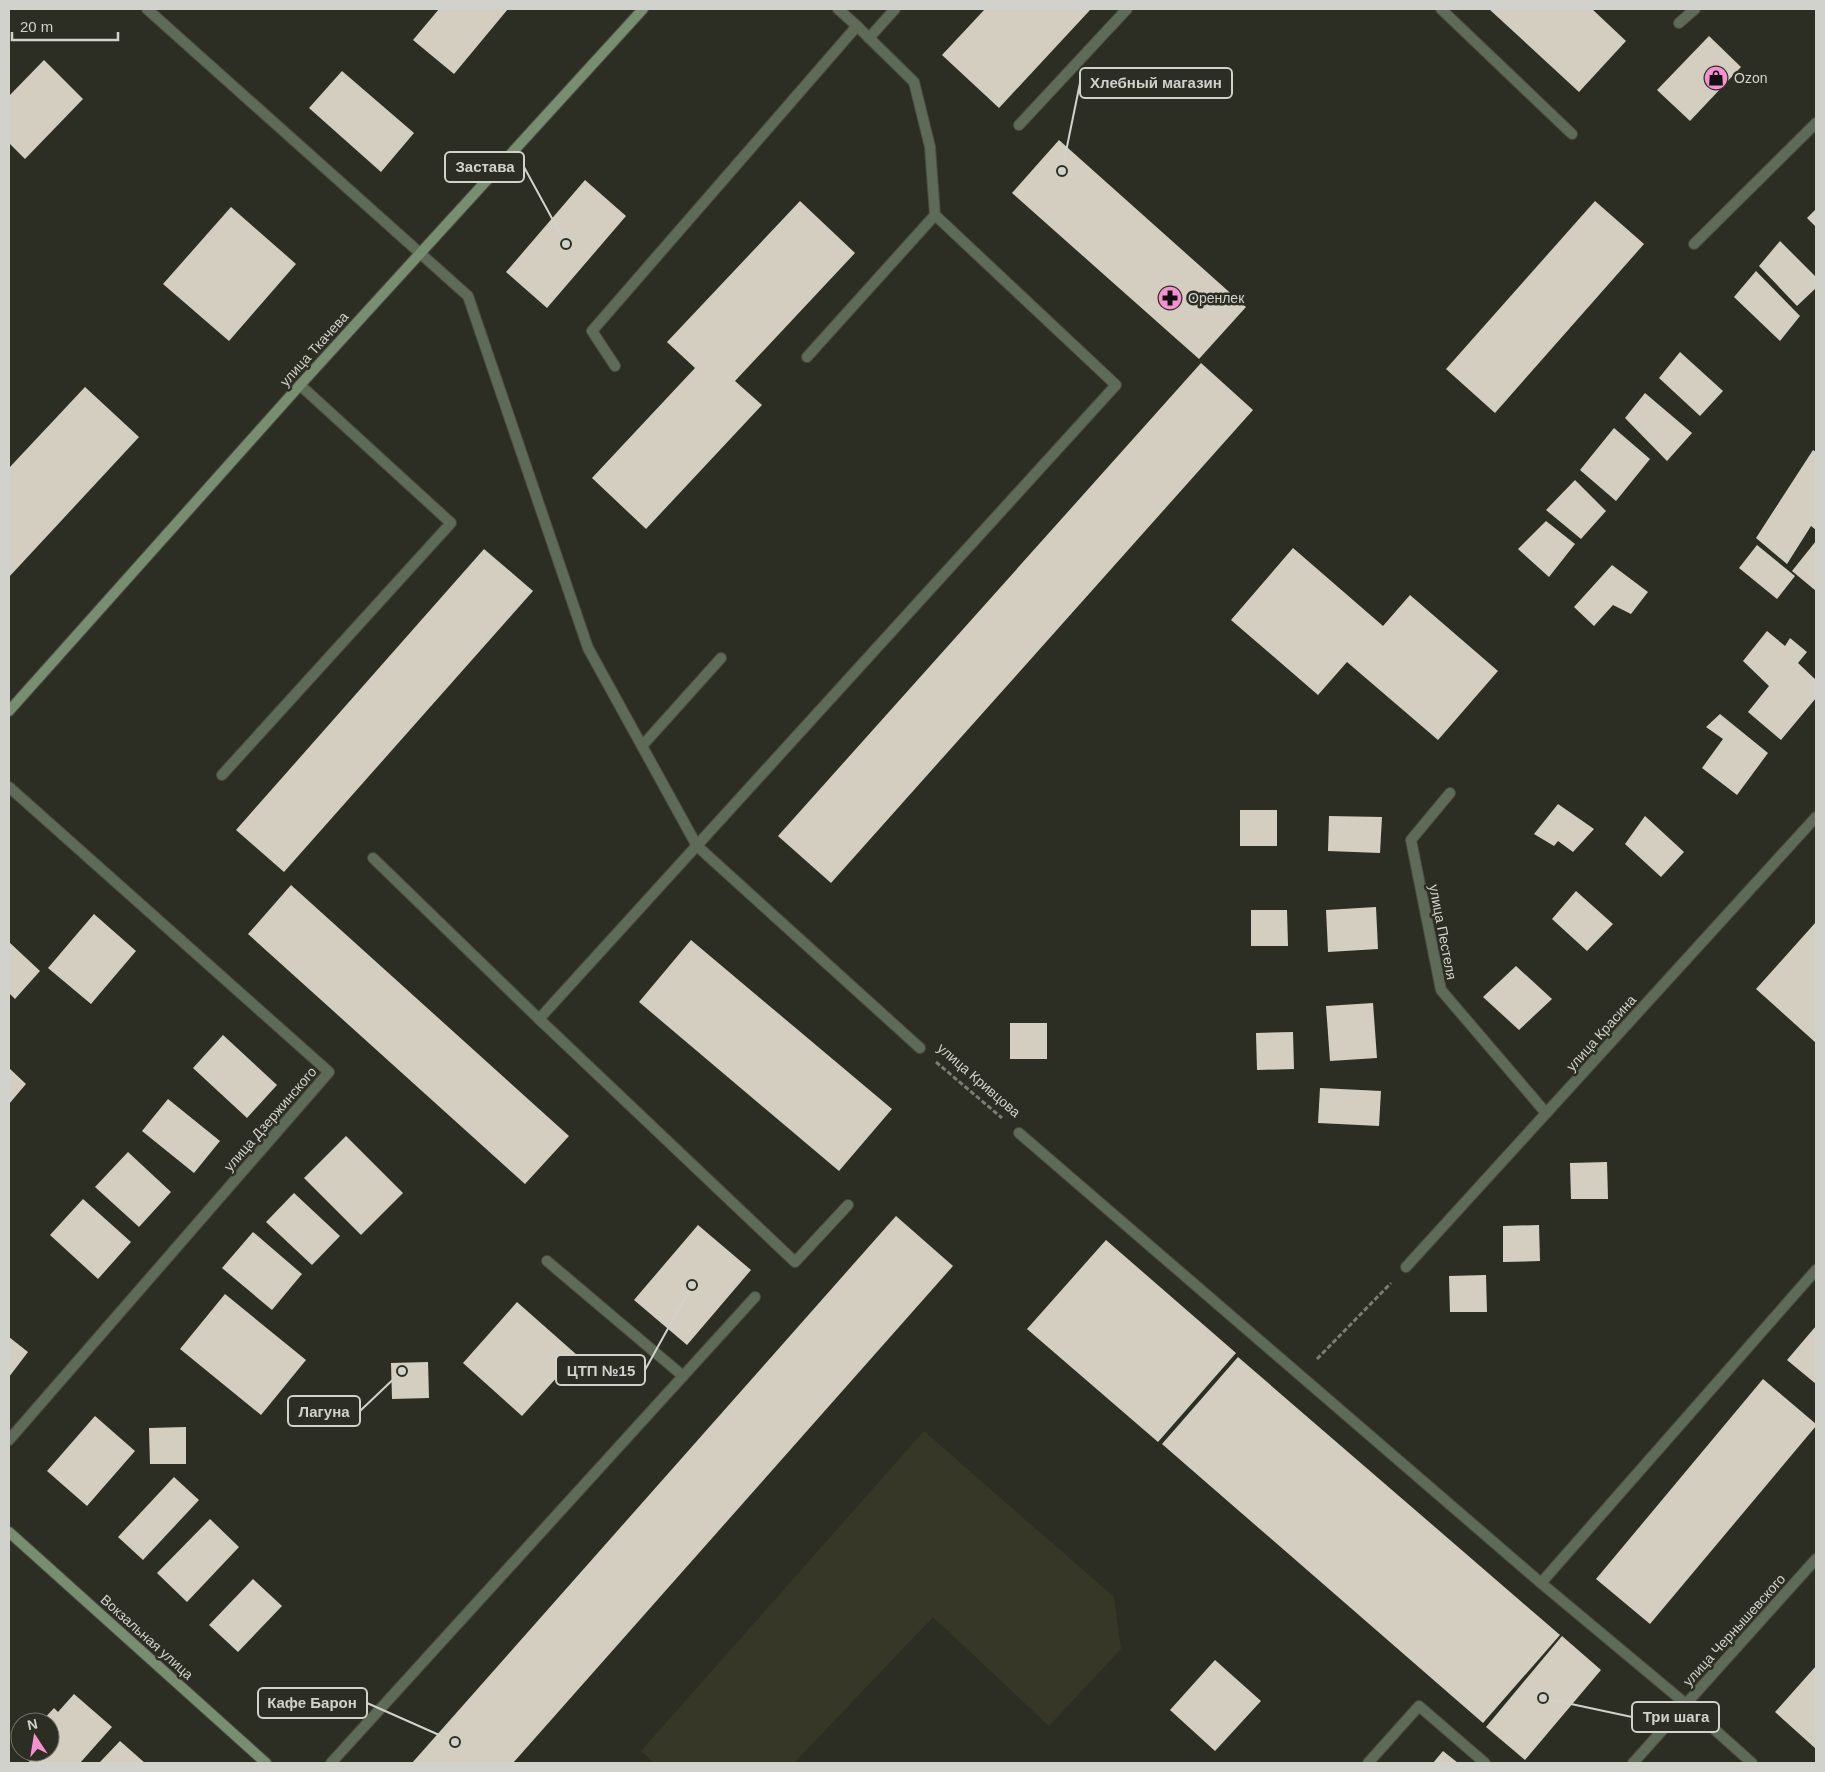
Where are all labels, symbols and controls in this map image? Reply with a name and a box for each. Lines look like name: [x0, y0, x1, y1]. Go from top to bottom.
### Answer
scale bar: [12, 10, 119, 42]
text: 20 m: [20, 18, 53, 35]
shop icon: Ozon: [1703, 65, 1729, 91]
callout: Хлебный магазин: [1080, 68, 1232, 98]
place label: Ozon: [1734, 70, 1767, 86]
text: Хлебный магазин: [1090, 74, 1222, 91]
callout: Застава: [445, 152, 524, 182]
text: Застава: [455, 158, 515, 175]
pharmacy icon: Оренлек: [1157, 285, 1183, 311]
place label: Оренлек: [1188, 290, 1245, 306]
street label: улица Ткачева: [276, 308, 352, 389]
street label: улица Пестеля: [1426, 883, 1460, 981]
street label: улица Красина: [1563, 992, 1639, 1074]
street label: улица Кривцова: [934, 1040, 1024, 1120]
street label: улица Дзержинского: [220, 1064, 320, 1174]
callout: ЦТП №15: [556, 1355, 645, 1385]
text: ЦТП №15: [567, 1362, 635, 1379]
callout: Лагуна: [288, 1396, 360, 1426]
text: Лагуна: [298, 1403, 350, 1420]
street label: улица Чернышевского: [1680, 1571, 1789, 1689]
street label: Вокзальная улица: [98, 1591, 197, 1683]
callout: Кафе Барон: [258, 1688, 367, 1718]
text: Кафе Барон: [267, 1694, 357, 1711]
callout: Три шага: [1632, 1702, 1719, 1732]
text: Три шага: [1643, 1708, 1710, 1725]
north arrow: [10, 1712, 60, 1762]
text: N: [26, 1715, 39, 1733]

